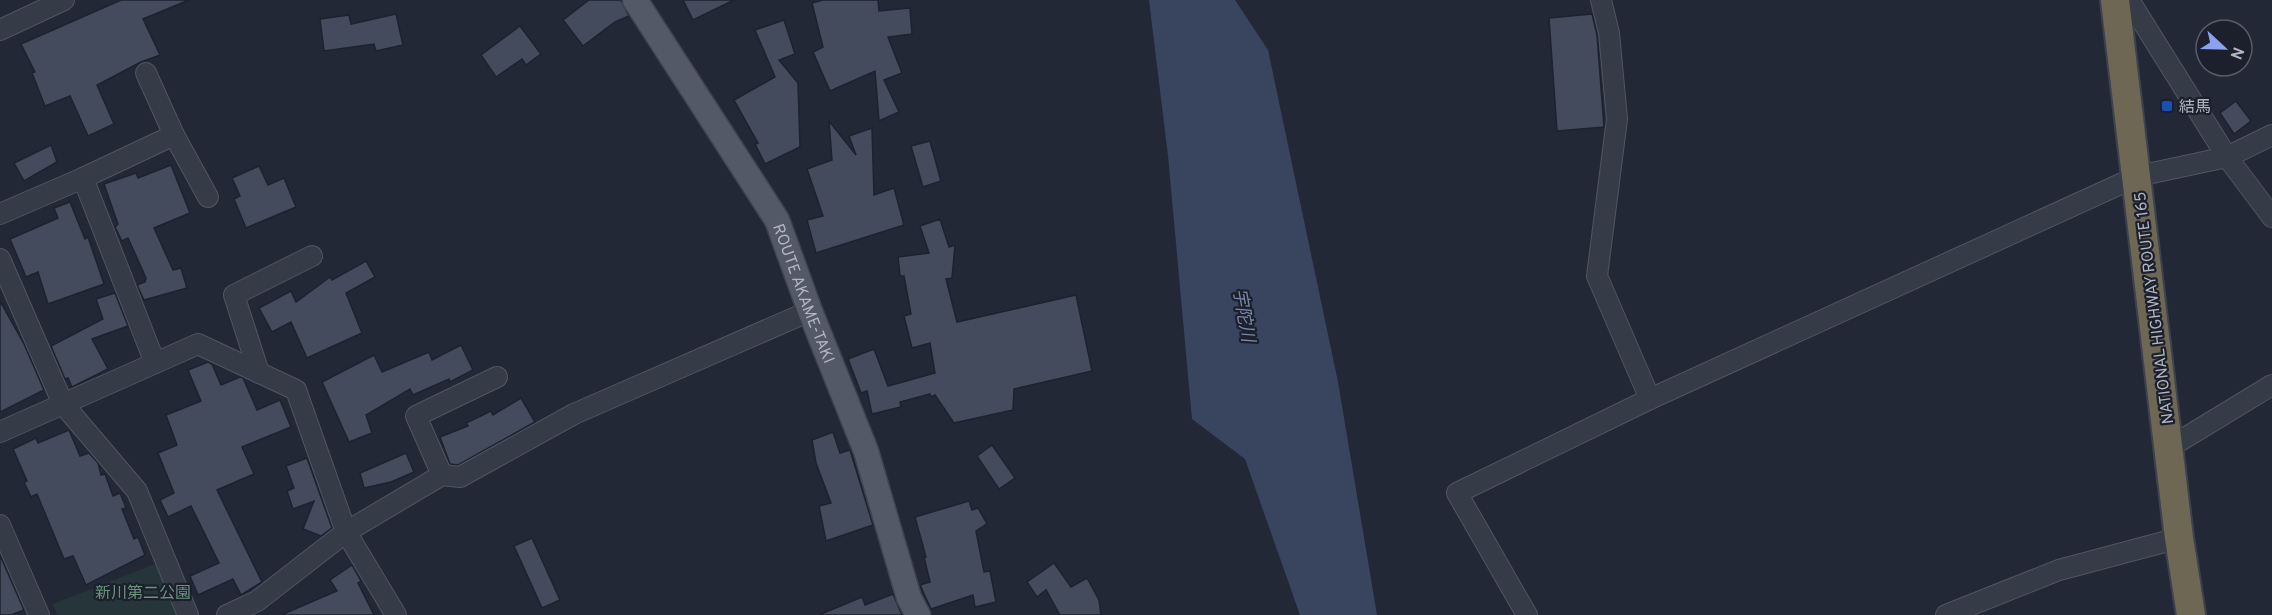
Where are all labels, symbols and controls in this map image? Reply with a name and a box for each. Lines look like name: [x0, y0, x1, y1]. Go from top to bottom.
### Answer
north arrow: [2194, 18, 2254, 78]
text: N: [2225, 44, 2247, 62]
place label: 結馬: [2179, 98, 2211, 118]
marker: 結馬: [2160, 99, 2174, 113]
street label: NATIONAL HIGHWAY ROUTE 165: [2131, 190, 2179, 425]
street label: ROUTE AKAME-TAKI: [767, 221, 838, 367]
water label: 宇陀川: [1227, 287, 1259, 346]
park label: 新川第二公園: [95, 584, 191, 604]

